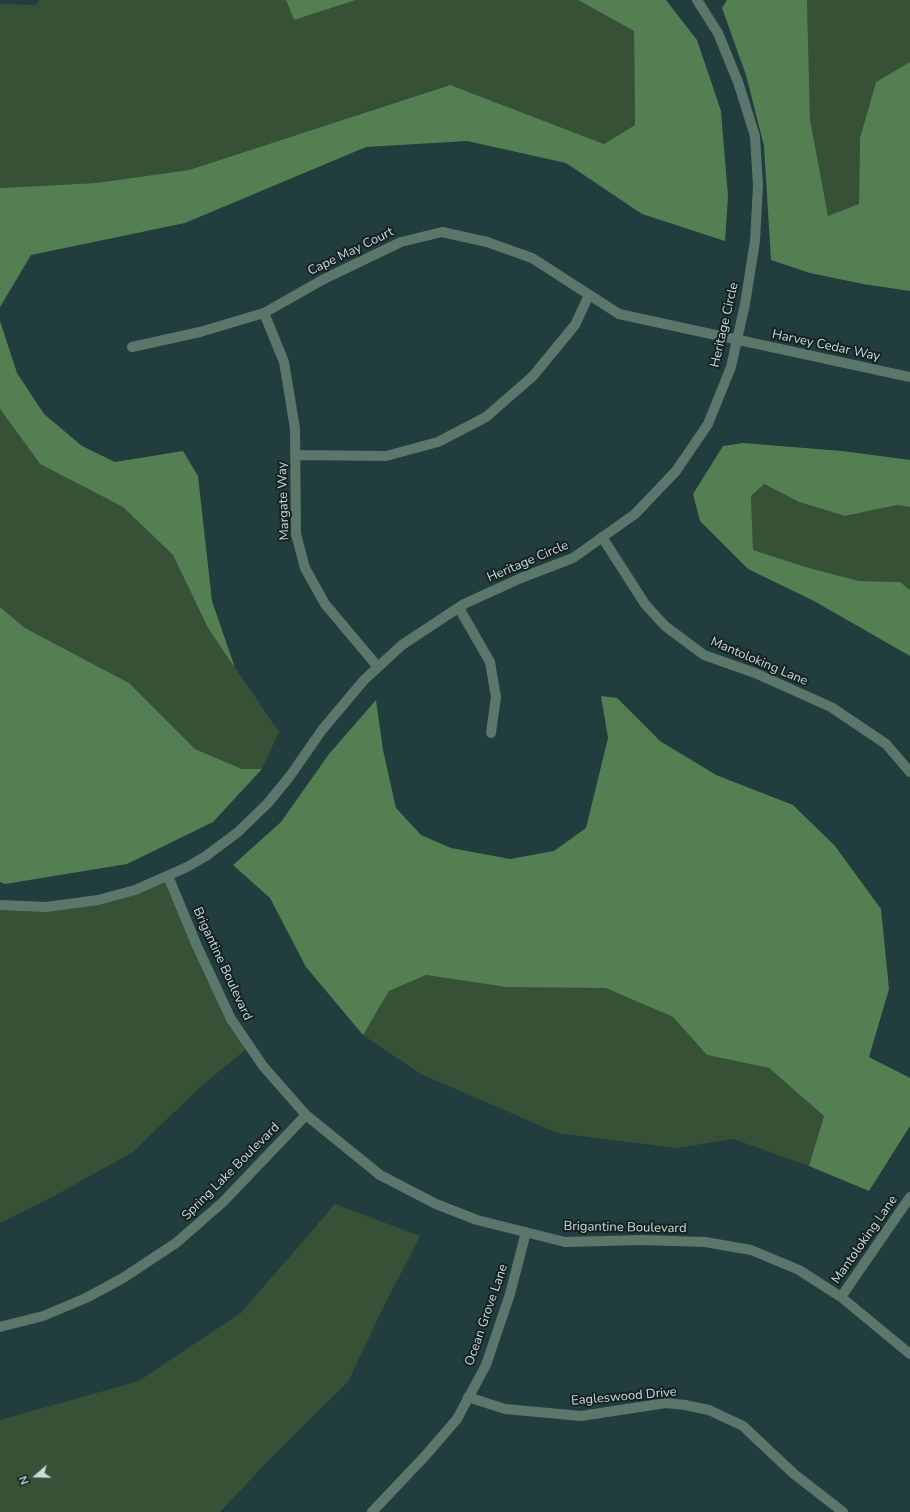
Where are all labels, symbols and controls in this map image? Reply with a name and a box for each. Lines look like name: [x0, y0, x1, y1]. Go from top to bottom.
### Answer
street label: Cape May Court: [306, 224, 396, 280]
street label: Heritage Circle: [708, 281, 742, 369]
street label: Harvey Cedar Way: [771, 327, 881, 365]
street label: Margate Way: [275, 461, 293, 541]
street label: Heritage Circle: [485, 538, 571, 586]
street label: Mantoloking Lane: [708, 634, 810, 690]
street label: Brigantine Boulevard: [189, 905, 255, 1023]
street label: Spring Lake Boulevard: [179, 1120, 283, 1224]
street label: Mantoloking Lane: [829, 1193, 901, 1287]
street label: Brigantine Boulevard: [563, 1219, 687, 1237]
street label: Ocean Grove Lane: [462, 1262, 512, 1368]
street label: Eagleswood Drive: [571, 1385, 677, 1409]
north arrow: [16, 1456, 56, 1496]
text: N: [16, 1474, 33, 1487]

